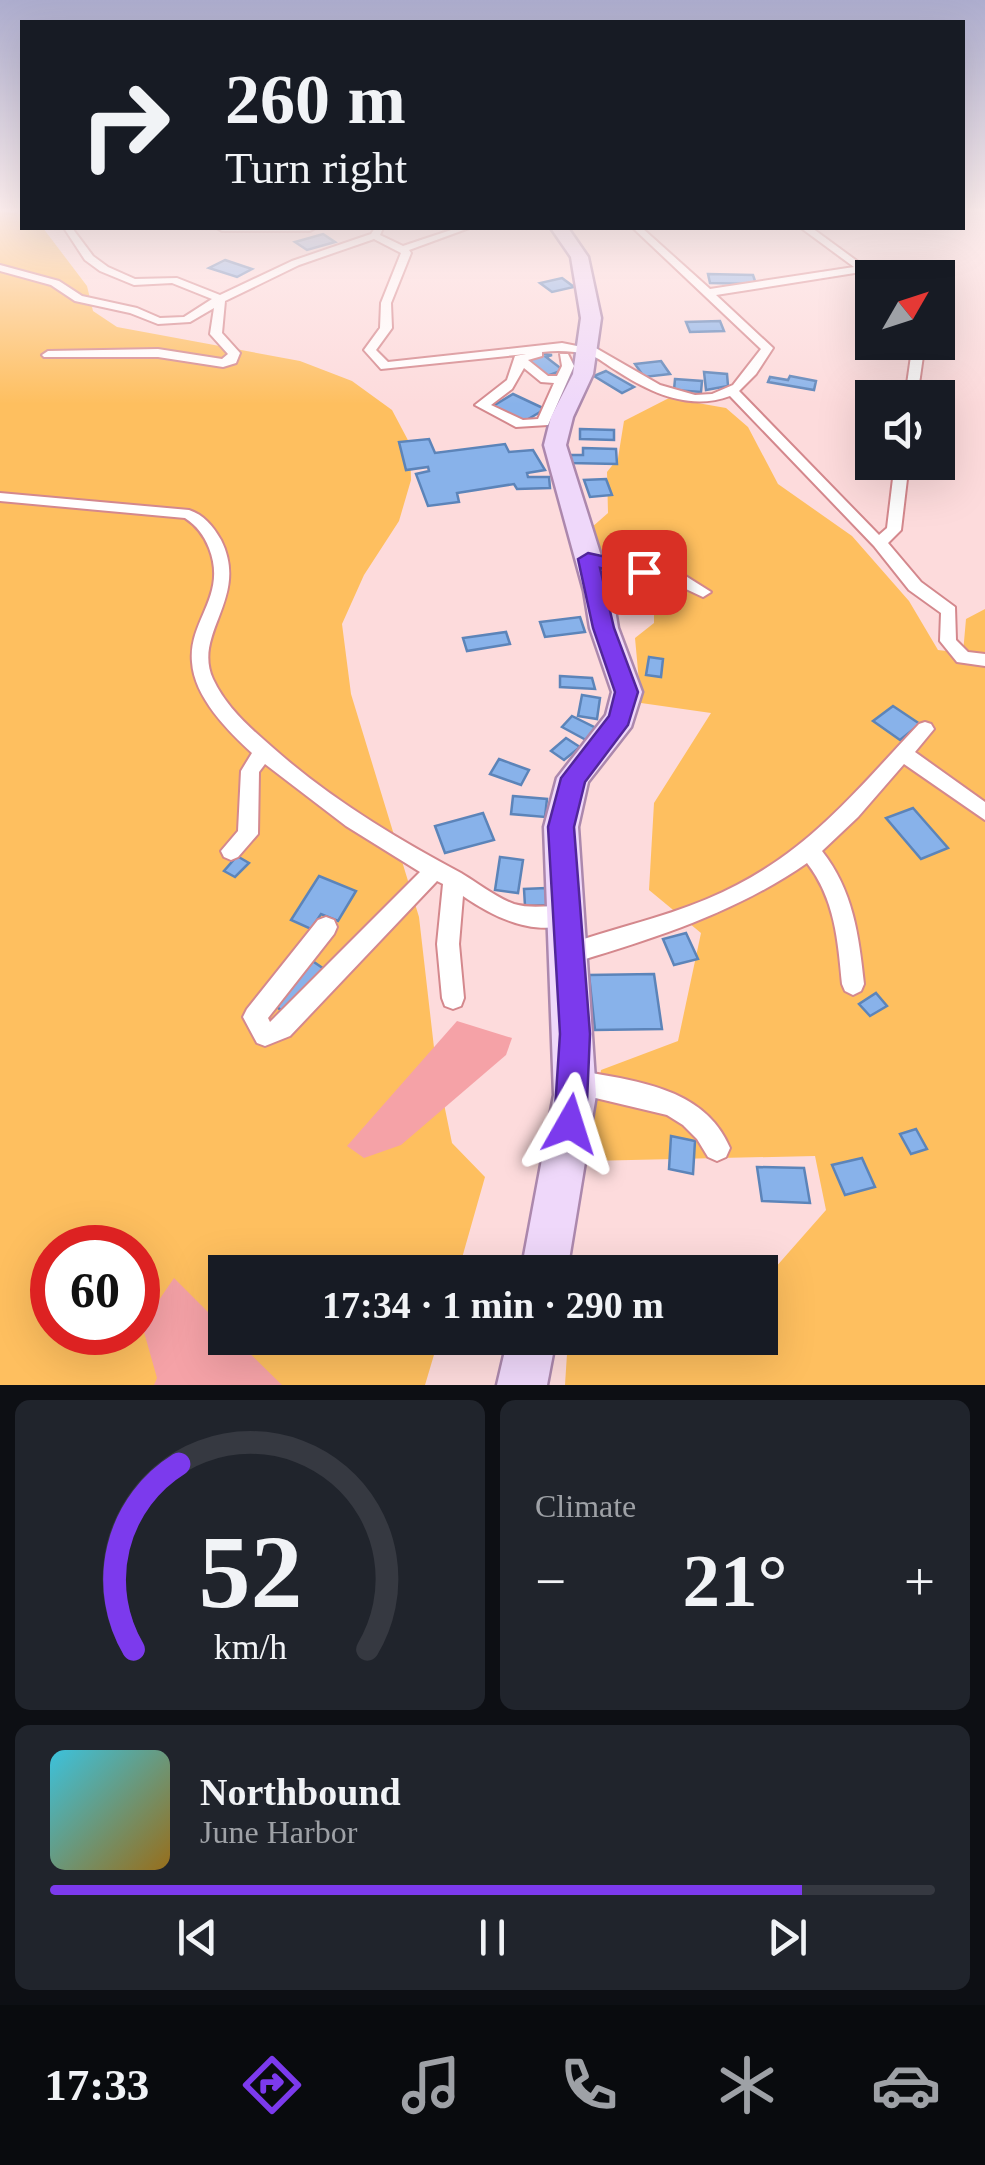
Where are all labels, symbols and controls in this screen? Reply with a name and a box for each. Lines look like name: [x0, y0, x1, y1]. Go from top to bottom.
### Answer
icon: right: [60, 60, 190, 190]
text: 260 m: [225, 61, 406, 138]
text: Turn right: [225, 143, 407, 193]
north arrow: [855, 260, 955, 360]
map controls: [855, 260, 955, 480]
button: sound: [855, 380, 955, 480]
pin: [602, 530, 687, 615]
icon: arrive: [617, 545, 672, 600]
position arrow: [518, 1072, 622, 1176]
speed limit sign: 60: [30, 1225, 160, 1355]
text: 17:34 · 1 min · 290 m: [322, 1284, 664, 1326]
text: Climate: [535, 1488, 636, 1524]
text: 52: [198, 1514, 302, 1629]
text: 21°: [683, 1539, 788, 1622]
text: −: [535, 1551, 566, 1612]
text: +: [904, 1551, 935, 1612]
text: km/h: [213, 1627, 287, 1667]
text: Northbound: [200, 1771, 401, 1813]
text: June Harbor: [200, 1814, 357, 1850]
icon: previous: [170, 1910, 225, 1965]
icon: pause: [465, 1910, 520, 1965]
icon: next: [760, 1910, 815, 1965]
icon: directions: [237, 2050, 307, 2120]
icon: music: [396, 2050, 466, 2120]
icon: phone: [554, 2050, 624, 2120]
icon: climate: [712, 2050, 782, 2120]
icon: car: [871, 2050, 941, 2120]
text: 17:33: [44, 2060, 149, 2110]

